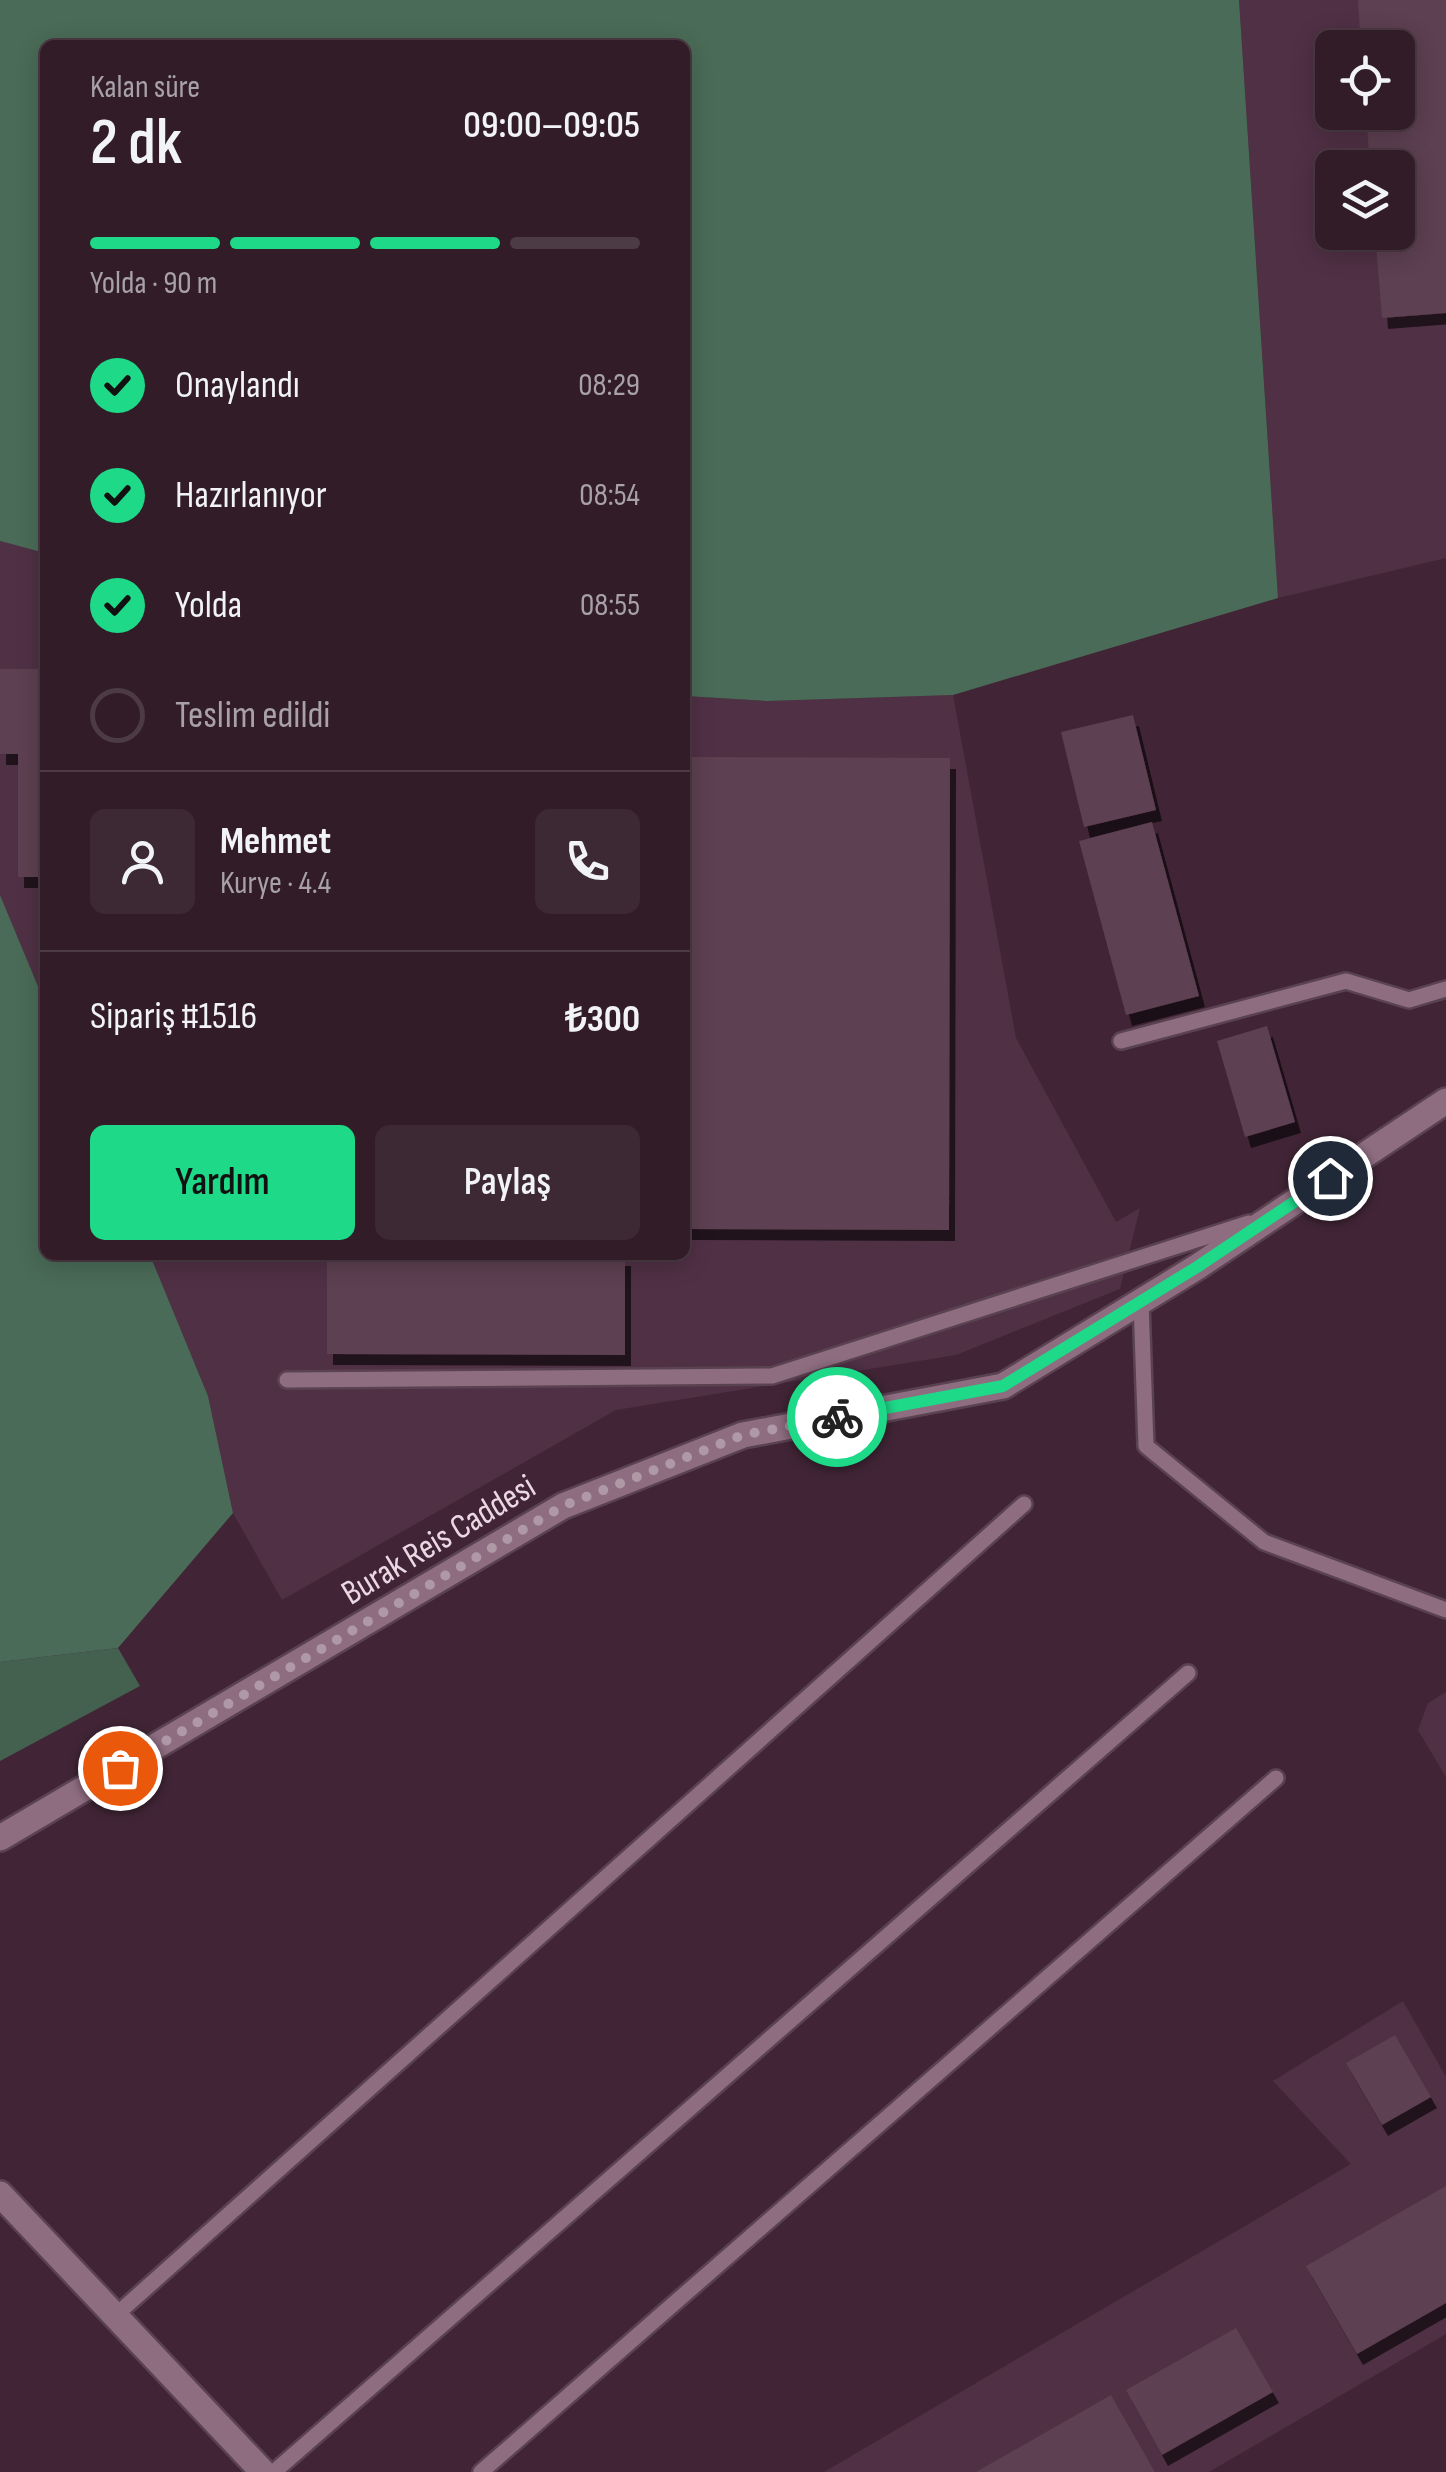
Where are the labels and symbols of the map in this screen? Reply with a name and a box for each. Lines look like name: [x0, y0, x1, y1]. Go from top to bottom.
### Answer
pin: [1288, 1136, 1373, 1221]
courier: [787, 1367, 887, 1467]
street label: Burak Reis Caddesi: [334, 1466, 544, 1615]
pin: [78, 1726, 163, 1811]

